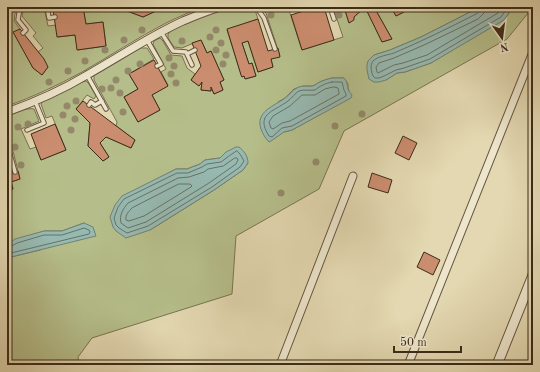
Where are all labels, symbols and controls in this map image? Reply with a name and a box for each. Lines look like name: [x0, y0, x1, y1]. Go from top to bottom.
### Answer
north arrow: [482, 18, 522, 58]
text: N: [498, 40, 509, 53]
scale bar: [394, 328, 461, 354]
text: 50 m: [400, 336, 427, 349]

